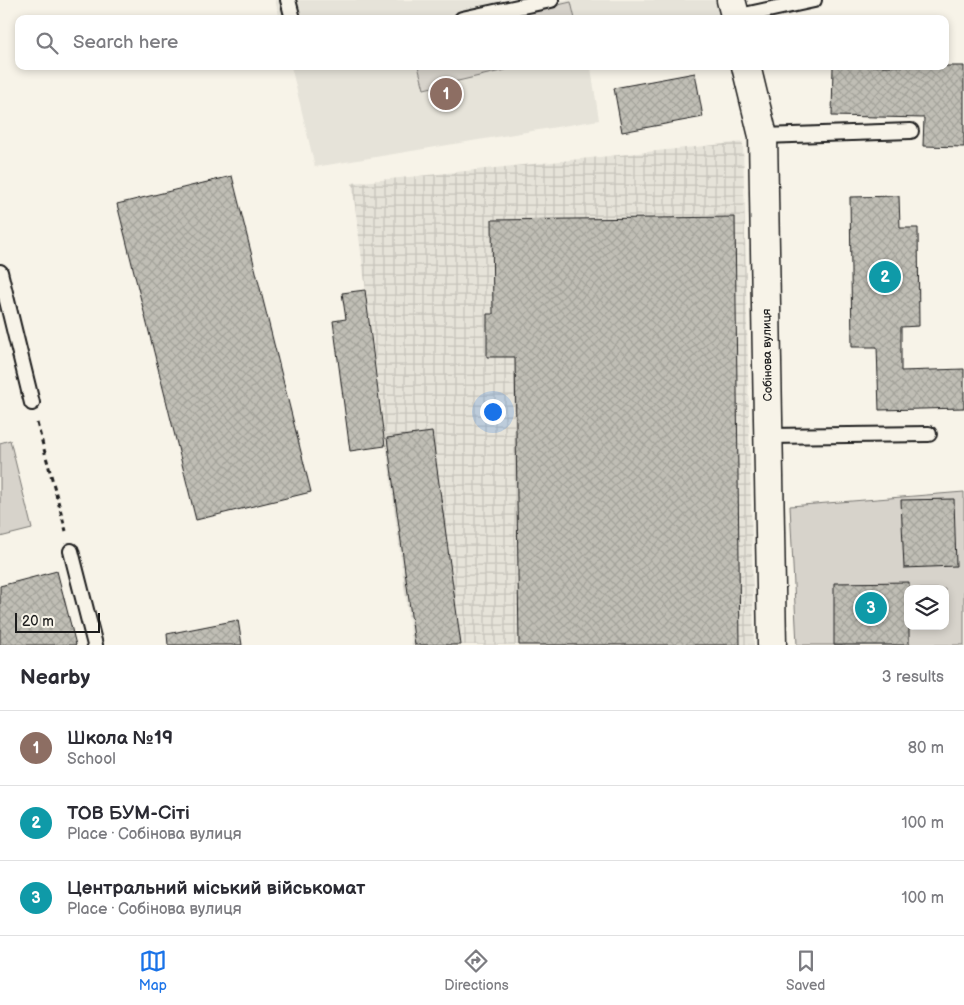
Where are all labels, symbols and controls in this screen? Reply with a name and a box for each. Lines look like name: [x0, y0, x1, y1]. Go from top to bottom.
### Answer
search box: [15, 15, 949, 70]
icon: search: [33, 29, 61, 57]
text: Search here: [73, 31, 178, 54]
pin: 1: [430, 75, 462, 113]
pin: 2: [869, 258, 901, 296]
street label: Собінова вулиця: [759, 308, 776, 401]
your location: [480, 399, 506, 425]
map controls: [904, 585, 949, 630]
button: layers: [904, 585, 949, 630]
pin: 3: [855, 589, 887, 627]
scale bar: [15, 610, 100, 633]
text: 20 m: [22, 613, 54, 630]
text: Nearby: [20, 665, 90, 690]
text: 3 results: [882, 668, 944, 687]
text: Школа №19: [67, 727, 173, 750]
text: 1: [33, 739, 39, 758]
text: 80 m: [908, 739, 944, 758]
text: School: [67, 750, 116, 769]
text: ТОВ БУМ-Сіті: [67, 802, 190, 825]
text: 2: [31, 814, 41, 833]
text: 100 m: [901, 814, 944, 833]
text: Place · Собінова вулиця: [67, 825, 242, 844]
text: Центральний міський військомат: [67, 877, 365, 900]
text: 3: [31, 889, 41, 908]
text: 100 m: [901, 889, 944, 908]
text: Place · Собінова вулиця: [67, 900, 242, 919]
tab: Map: [139, 947, 167, 994]
tab: Directions: [444, 947, 509, 994]
tab: Saved: [786, 947, 825, 994]

